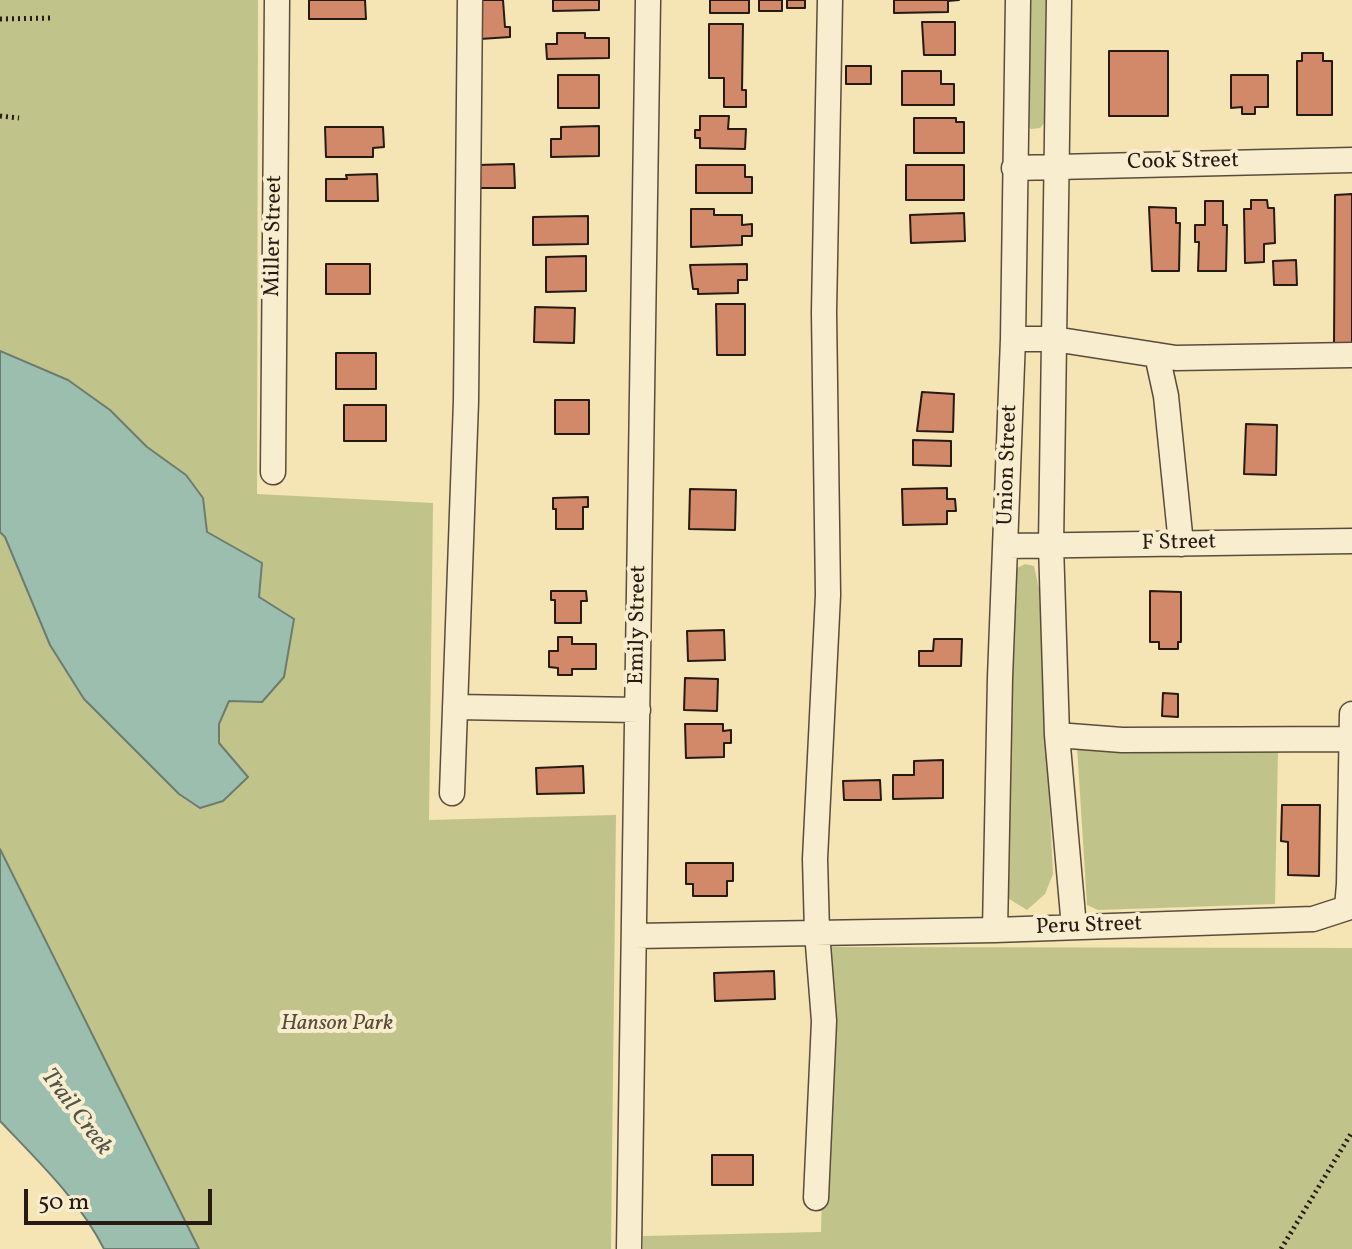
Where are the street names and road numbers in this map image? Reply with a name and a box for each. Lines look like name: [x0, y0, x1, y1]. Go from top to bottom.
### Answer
street label: Cook Street: [1127, 149, 1239, 177]
street label: Miller Street: [261, 175, 289, 297]
street label: Union Street: [994, 404, 1024, 526]
street label: F Street: [1142, 530, 1216, 558]
street label: Emily Street: [625, 565, 653, 685]
street label: Peru Street: [1035, 912, 1143, 942]

